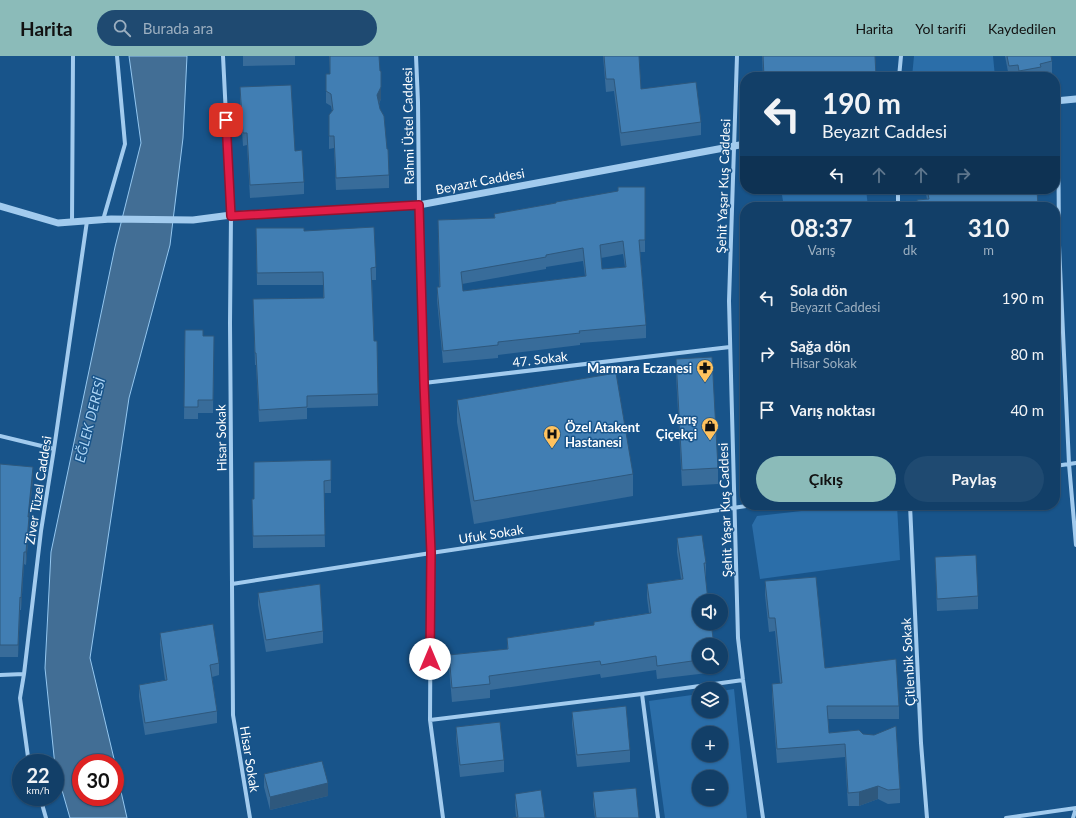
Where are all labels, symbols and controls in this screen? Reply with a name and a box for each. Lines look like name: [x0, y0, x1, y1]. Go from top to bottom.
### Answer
search box: [97, 10, 377, 46]
text: Harita: [20, 17, 73, 40]
icon: search: [111, 17, 133, 39]
text: Burada ara: [143, 19, 213, 37]
text: Harita: [855, 20, 893, 37]
text: Yol tarifi: [915, 20, 966, 37]
text: Kaydedilen: [988, 20, 1056, 37]
street label: Rahmi Üstel Caddesi: [399, 67, 417, 185]
text: 190 m: [822, 86, 901, 120]
icon: left: [756, 88, 808, 140]
pin: [209, 103, 243, 137]
icon: arrive: [215, 109, 237, 131]
street label: Şehit Yaşar Kuş Caddesi: [713, 118, 733, 254]
text: Beyazıt Caddesi: [822, 120, 947, 142]
icon: left: [826, 164, 848, 186]
icon: ahead: [868, 164, 890, 186]
icon: ahead: [910, 164, 932, 186]
icon: right: [952, 164, 974, 186]
street label: Beyazıt Caddesi: [434, 165, 526, 197]
text: 08:37: [791, 213, 852, 242]
text: 1: [903, 213, 917, 242]
text: 310: [968, 213, 1009, 242]
text: Varış: [808, 242, 835, 258]
text: dk: [903, 242, 917, 258]
text: m: [983, 242, 994, 258]
text: Sola dön: [790, 281, 847, 299]
icon: left: [756, 287, 778, 309]
text: 190 m: [1002, 289, 1044, 307]
text: Beyazıt Caddesi: [790, 299, 880, 315]
text: Sağa dön: [790, 337, 851, 355]
icon: right: [756, 343, 778, 365]
text: 80 m: [1010, 345, 1044, 363]
street label: 47. Sokak: [511, 348, 569, 370]
text: Hisar Sokak: [790, 355, 857, 371]
pharmacy icon: Marmara Eczanesi: [695, 358, 715, 383]
place label: Marmara Eczanesi: [587, 360, 692, 376]
water label: EĞLEK DERESİ: [71, 375, 108, 464]
icon: arrive: [756, 399, 778, 421]
text: Varış noktası: [790, 401, 875, 419]
text: 40 m: [1010, 401, 1044, 419]
street label: Hisar Sokak: [212, 404, 230, 472]
place label: Varış Çiçekçi: [656, 411, 697, 442]
shop icon: Varış Çiçekçi: [700, 416, 720, 441]
place label: Özel Atakent Hastanesi: [565, 419, 640, 450]
hospital icon: Özel Atakent Hastanesi: [542, 424, 562, 449]
street label: Ziver Tüzel Caddesi: [22, 435, 54, 545]
street label: Şehit Yaşar Kuş Caddesi: [715, 442, 735, 578]
button: Çıkış: [756, 456, 896, 502]
button: Paylaş: [904, 456, 1044, 502]
street label: Ufuk Sokak: [458, 521, 525, 547]
map controls: [692, 594, 728, 806]
button: sound: [692, 594, 728, 630]
street label: Çitlenbik Sokak: [898, 617, 918, 706]
position arrow: [409, 638, 451, 680]
button: search: [692, 638, 728, 674]
button: layers: [692, 682, 728, 718]
street label: Hisar Sokak: [237, 725, 263, 794]
button: +: [692, 726, 728, 762]
speed limit sign: 30: [72, 754, 124, 806]
text: 22: [26, 763, 50, 787]
button: −: [692, 770, 728, 806]
text: km/h: [26, 784, 50, 796]

